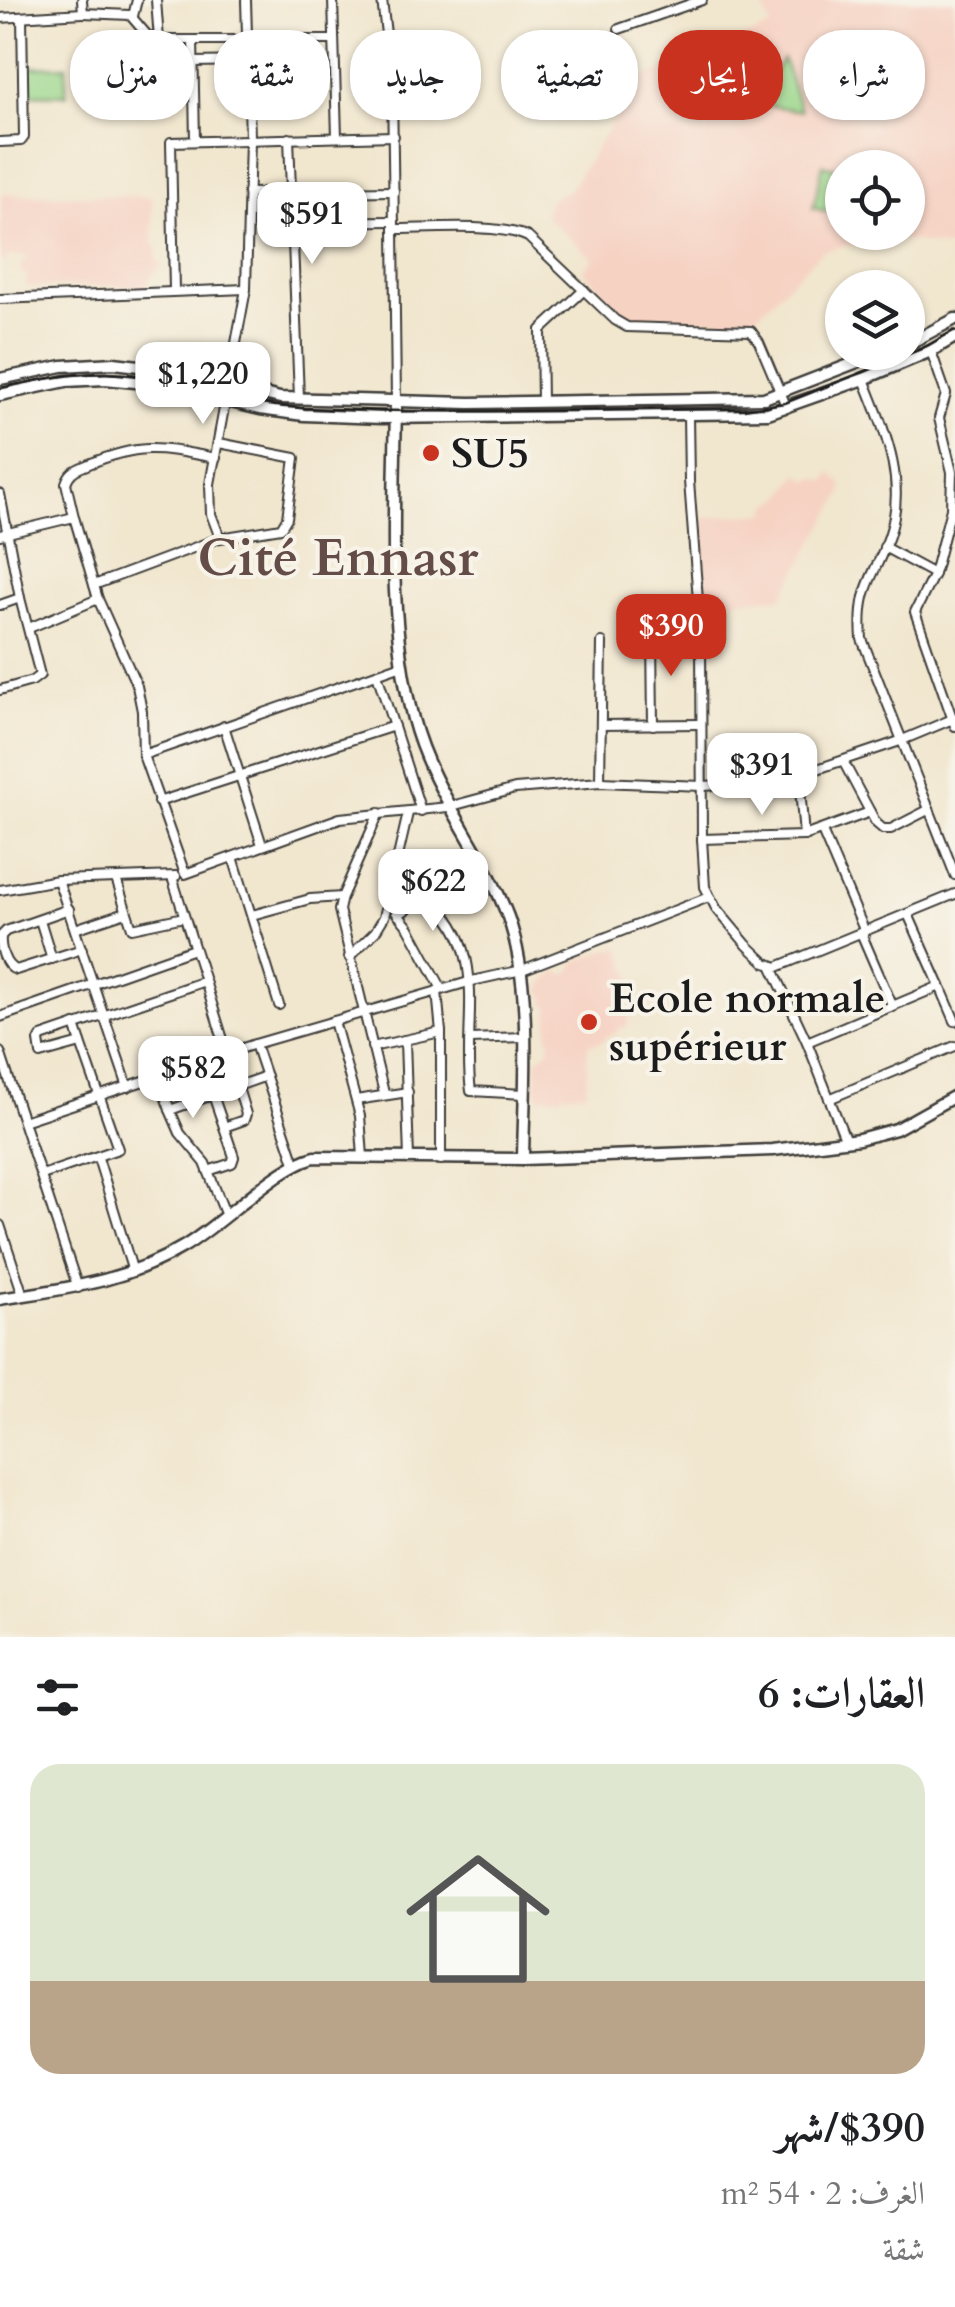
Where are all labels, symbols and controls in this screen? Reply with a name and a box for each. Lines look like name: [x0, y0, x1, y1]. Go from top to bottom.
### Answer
chip: منزل: [70, 30, 194, 120]
chip: شقة: [214, 30, 330, 120]
chip: جديد: [350, 30, 481, 120]
chip: تصفية: [501, 30, 638, 120]
chip: إيجار: [658, 30, 783, 120]
chip: شراء: [803, 30, 925, 120]
map controls: [825, 150, 925, 370]
button: locate: [825, 150, 925, 250]
pin: $591: [253, 182, 371, 267]
text: $591: [279, 192, 345, 236]
button: layers: [825, 270, 925, 370]
pin: $1,220: [122, 342, 284, 427]
text: $1,220: [157, 352, 249, 396]
place label: SU5: [451, 425, 529, 482]
marker: SU5: [420, 442, 442, 464]
district label: Cité Ennasr: [198, 524, 479, 594]
pin: $390: [612, 594, 730, 679]
text: $390: [638, 604, 704, 648]
pin: $391: [703, 733, 821, 818]
text: $391: [729, 743, 795, 787]
pin: $622: [374, 849, 492, 934]
text: $622: [400, 859, 466, 903]
place label: Ecole normale supérieur: [609, 970, 886, 1075]
marker: Ecole normale supérieur: [578, 1011, 600, 1033]
pin: $582: [134, 1036, 252, 1121]
text: $582: [160, 1046, 226, 1090]
text: العقارات: 6: [758, 1665, 925, 1722]
icon: filters: [30, 1670, 85, 1725]
icon: home: [388, 1829, 568, 2009]
text: $390/شهر: [776, 2099, 925, 2156]
text: الغرف: 2 · 54 m²: [721, 2172, 925, 2216]
text: شقة: [883, 2228, 925, 2272]

